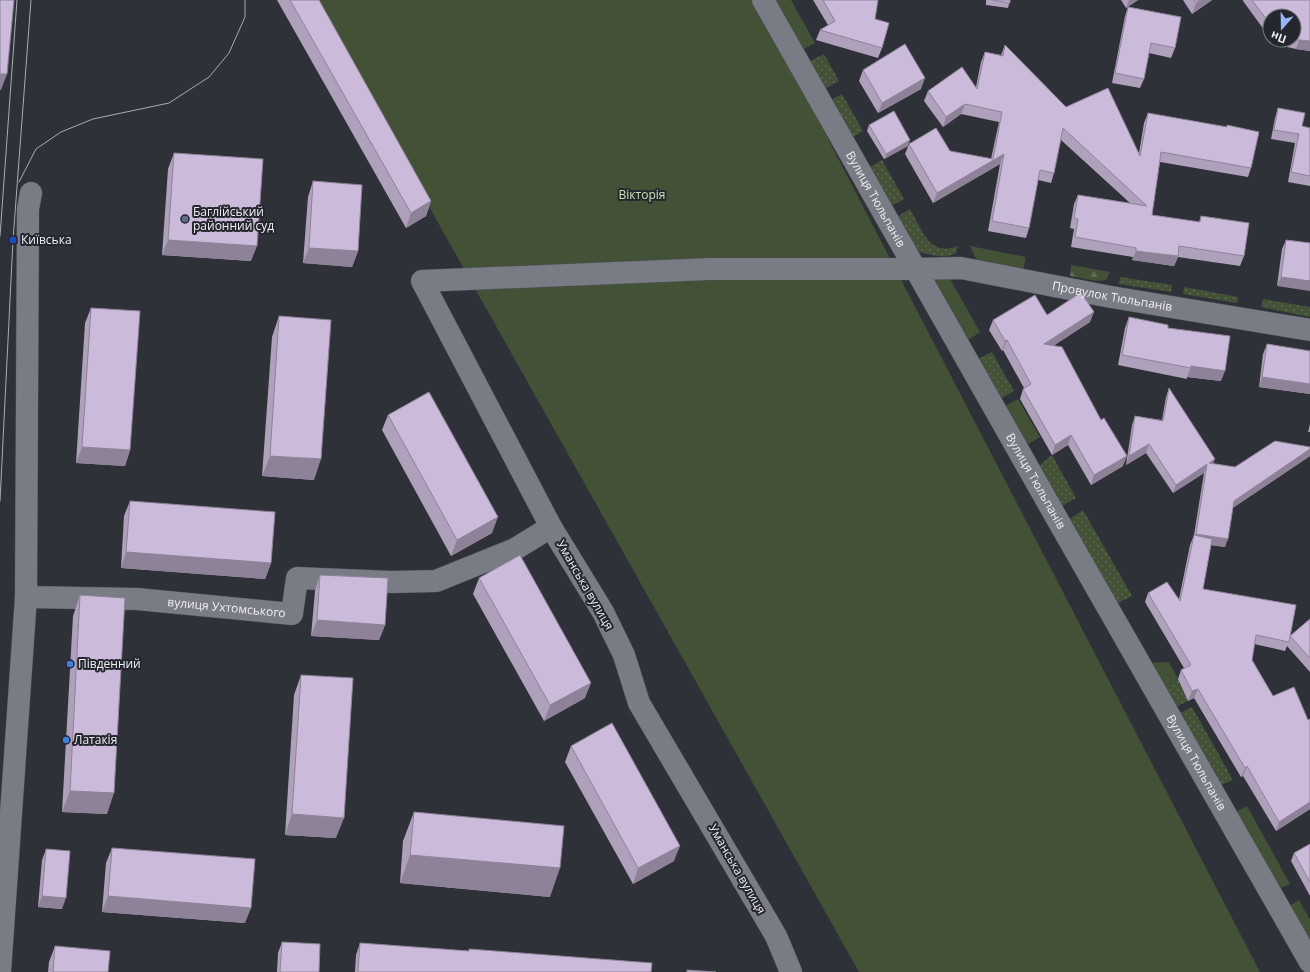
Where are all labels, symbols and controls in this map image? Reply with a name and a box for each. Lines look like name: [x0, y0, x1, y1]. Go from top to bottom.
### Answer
north arrow: [1262, 8, 1302, 48]
text: Пн: [1269, 28, 1288, 48]
street label: Вулиця Тюльпанів: [842, 148, 910, 250]
park label: Вікторія: [619, 186, 665, 203]
place label: Баглійський районний суд: [193, 203, 274, 234]
marker: Баглійський районний суд: [180, 214, 190, 224]
place label: Київська: [21, 231, 72, 248]
marker: Київська: [8, 235, 18, 245]
street label: Провулок Тюльпанів: [1051, 277, 1174, 315]
street label: Вулиця Тюльпанів: [1002, 430, 1070, 532]
street label: Уманська вулиця: [553, 537, 618, 633]
street label: вулиця Ухтомського: [167, 593, 287, 621]
place label: Південний: [78, 655, 141, 672]
marker: Південний: [65, 659, 75, 669]
street label: Вулиця Тюльпанів: [1162, 711, 1231, 814]
place label: Латакія: [74, 731, 117, 748]
marker: Латакія: [61, 735, 71, 745]
street label: Уманська вулиця: [705, 821, 770, 917]

